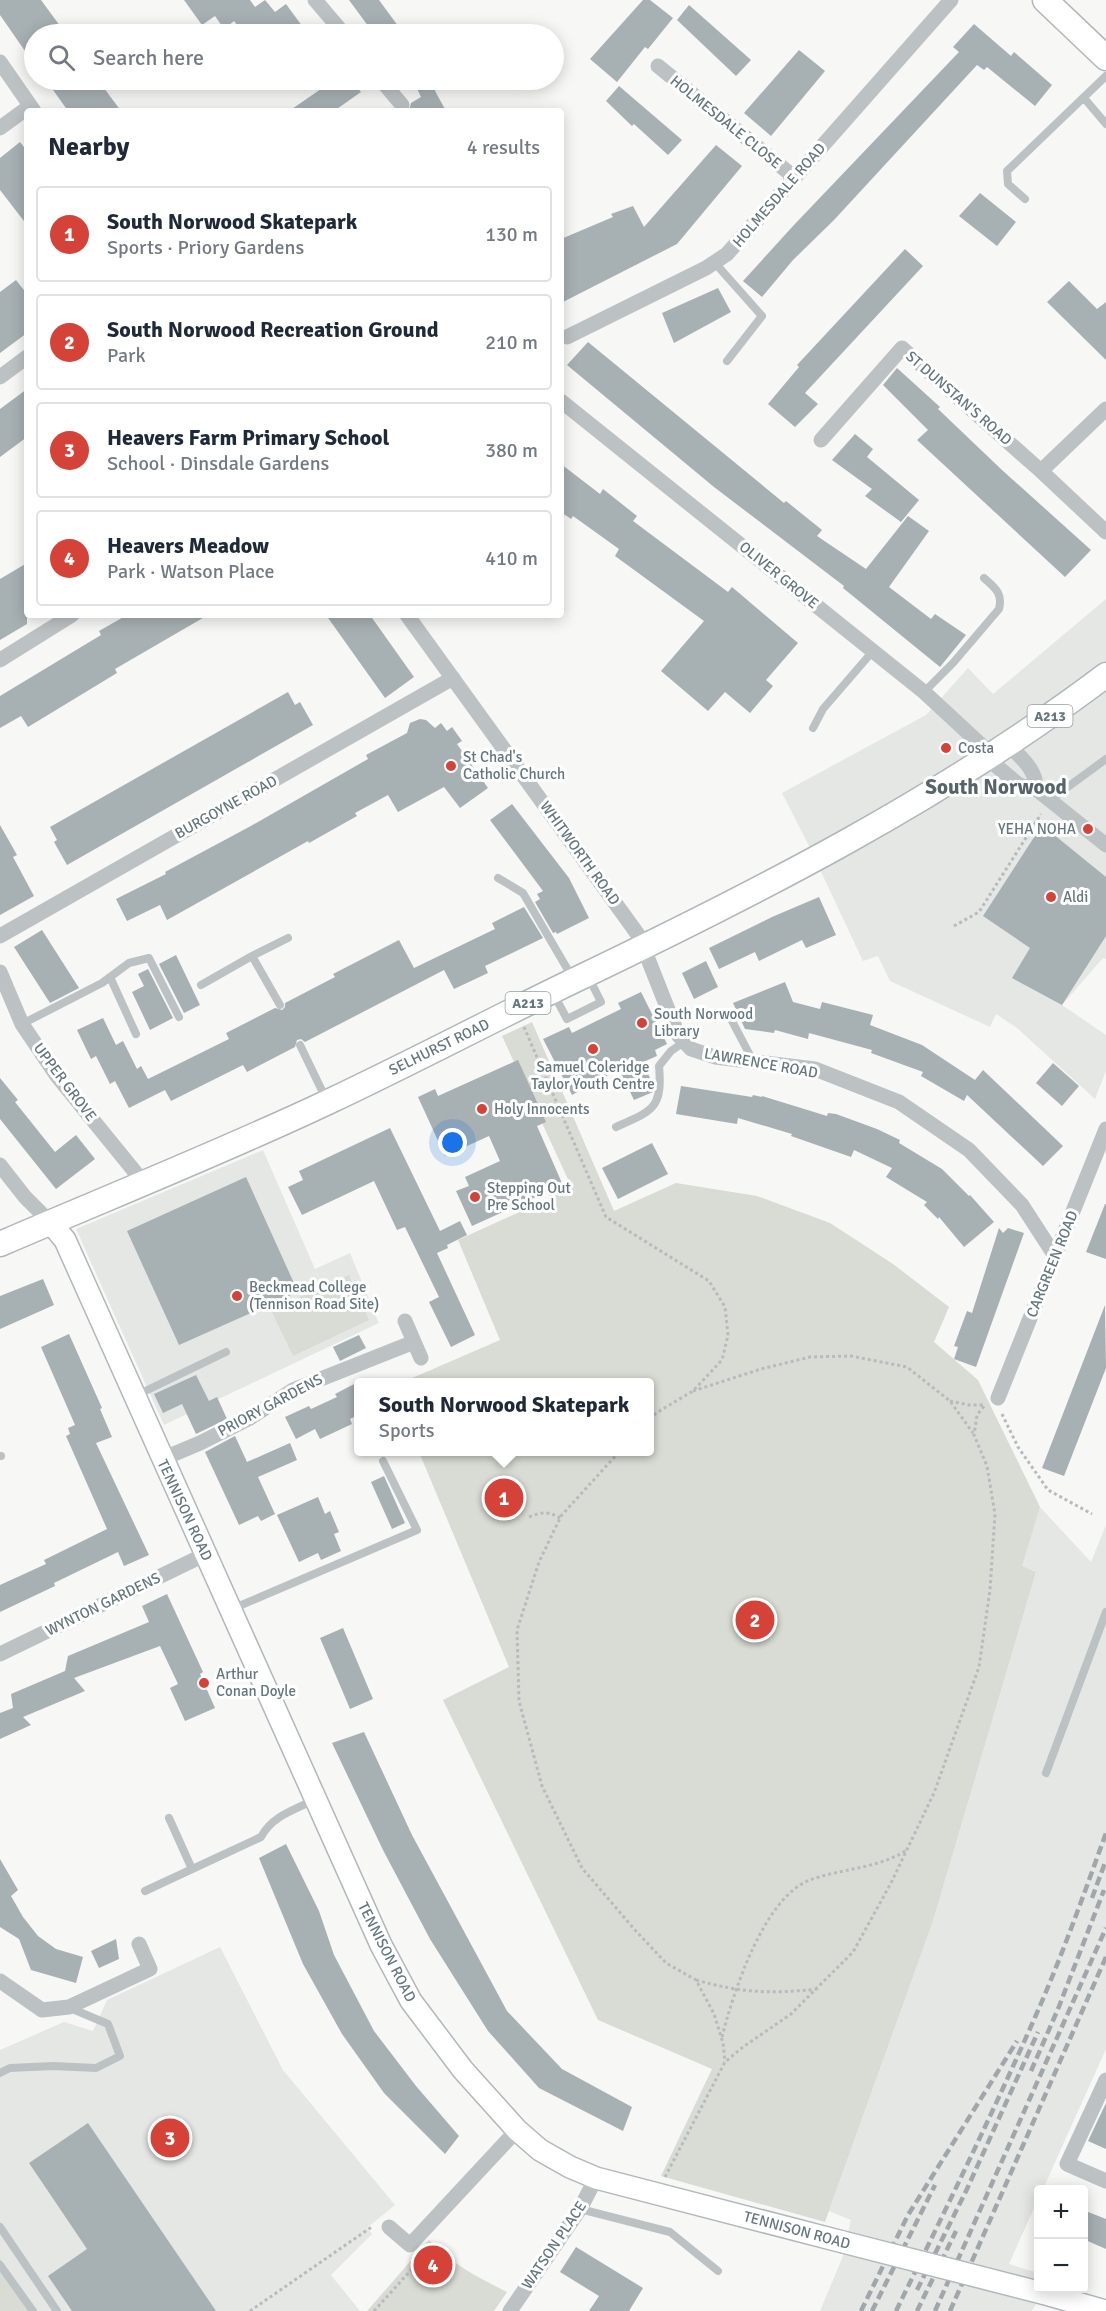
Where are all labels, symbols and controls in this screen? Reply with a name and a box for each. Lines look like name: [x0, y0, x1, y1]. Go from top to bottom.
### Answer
search box: [24, 24, 564, 90]
icon: search: [45, 41, 78, 74]
text: Search here: [93, 44, 204, 71]
street label: HOLMESDALE CLOSE: [667, 72, 785, 172]
text: Nearby: [48, 131, 129, 163]
text: 4 results: [467, 135, 540, 160]
street label: HOLMESDALE ROAD: [729, 139, 829, 251]
text: South Norwood Skatepark: [107, 208, 357, 235]
text: 1: [64, 222, 75, 247]
text: 130 m: [485, 222, 538, 247]
text: Sports · Priory Gardens: [107, 235, 304, 260]
text: South Norwood Recreation Ground: [107, 316, 439, 343]
text: 2: [64, 330, 75, 355]
text: 210 m: [485, 330, 538, 355]
text: Park: [107, 343, 145, 368]
street label: ST DUNSTAN'S ROAD: [902, 347, 1016, 449]
text: Heavers Farm Primary School: [107, 424, 389, 451]
text: 3: [64, 438, 75, 463]
text: 380 m: [485, 438, 538, 463]
text: School · Dinsdale Gardens: [107, 451, 329, 476]
text: Heavers Meadow: [107, 532, 269, 559]
street label: OLIVER GROVE: [736, 538, 822, 612]
text: 4: [64, 546, 75, 571]
text: 410 m: [485, 546, 538, 571]
text: Park · Watson Place: [107, 559, 275, 584]
road number: A213: [1028, 705, 1072, 727]
place label: Costa: [958, 739, 994, 757]
marker: Costa: [939, 741, 953, 755]
place label: St Chad's Catholic Church: [463, 748, 565, 783]
marker: St Chad's Catholic Church: [444, 759, 458, 773]
street label: BURGOYNE ROAD: [172, 771, 280, 843]
district label: South Norwood: [925, 774, 1067, 800]
street label: WHITWORTH ROAD: [536, 798, 624, 908]
place label: YEHA NOHA: [998, 820, 1076, 838]
marker: YEHA NOHA: [1081, 822, 1095, 836]
place label: Aldi: [1063, 888, 1088, 906]
marker: Aldi: [1044, 890, 1058, 904]
road number: A213: [506, 992, 550, 1014]
place label: South Norwood Library: [654, 1005, 753, 1040]
street label: SELHURST ROAD: [386, 1015, 492, 1079]
marker: South Norwood Library: [635, 1016, 649, 1030]
street label: UPPER GROVE: [30, 1039, 100, 1125]
marker: Samuel Coleridge Taylor Youth Centre: [586, 1042, 600, 1056]
street label: LAWRENCE ROAD: [703, 1044, 819, 1082]
place label: Samuel Coleridge Taylor Youth Centre: [531, 1058, 655, 1093]
place label: Holy Innocents: [494, 1100, 590, 1118]
marker: Holy Innocents: [475, 1102, 489, 1116]
your location: [438, 1128, 467, 1157]
place label: Stepping Out Pre School: [487, 1179, 571, 1214]
marker: Stepping Out Pre School: [468, 1190, 482, 1204]
street label: CARGREEN ROAD: [1022, 1208, 1082, 1320]
place label: Beckmead College (Tennison Road Site): [249, 1278, 379, 1313]
marker: Beckmead College (Tennison Road Site): [230, 1289, 244, 1303]
street label: PRIORY GARDENS: [215, 1370, 325, 1440]
popup: [354, 1378, 654, 1456]
text: South Norwood Skatepark: [379, 1391, 629, 1418]
text: Sports: [379, 1418, 434, 1443]
street label: TENNISON ROAD: [154, 1457, 216, 1563]
pin: 1: [484, 1476, 524, 1520]
street label: WYNTON GARDENS: [43, 1568, 163, 1640]
pin: 2: [736, 1598, 774, 1642]
place label: Arthur Conan Doyle: [216, 1665, 296, 1700]
marker: Arthur Conan Doyle: [197, 1676, 211, 1690]
street label: TENNISON ROAD: [354, 1899, 420, 2005]
pin: 3: [150, 2116, 190, 2160]
map controls: [1034, 2185, 1088, 2293]
button: +: [1034, 2185, 1088, 2239]
street label: WATSON PLACE: [518, 2198, 590, 2292]
street label: TENNISON ROAD: [742, 2207, 852, 2253]
button: −: [1034, 2239, 1088, 2293]
pin: 4: [414, 2242, 452, 2288]

